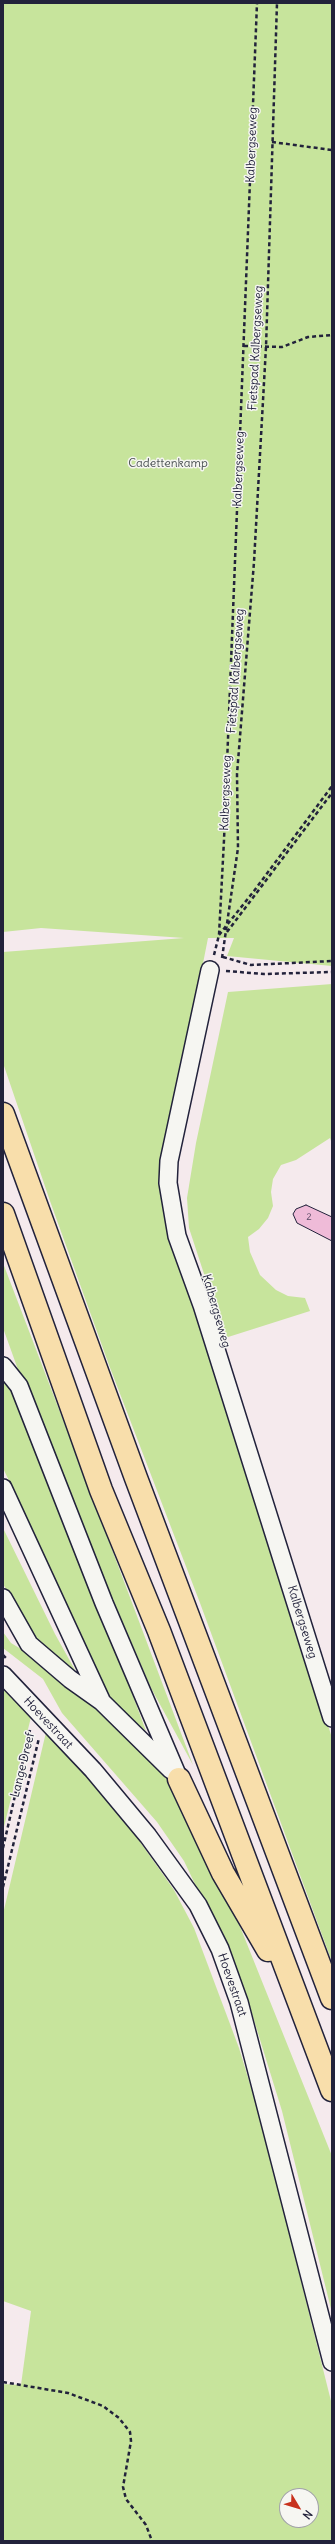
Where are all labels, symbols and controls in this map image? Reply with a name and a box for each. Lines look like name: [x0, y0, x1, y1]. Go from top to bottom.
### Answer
street label: Kalbergseweg: [243, 107, 261, 183]
street label: Fietspad Kalbergseweg: [246, 285, 266, 411]
street label: Kalbergseweg: [230, 431, 248, 507]
park label: Cadettenkamp: [128, 457, 208, 471]
street label: Fietspad Kalbergseweg: [224, 608, 248, 734]
street label: Kalbergseweg: [217, 755, 235, 831]
house number: 2: [306, 1211, 312, 1223]
street label: Kalbergseweg: [199, 1273, 233, 1349]
street label: Kalbergseweg: [284, 1584, 320, 1660]
street label: Hoevestraat: [20, 1694, 76, 1752]
street label: Lange Dreef: [8, 1731, 38, 1799]
street label: Hoevestraat: [214, 1951, 250, 2019]
north arrow: [279, 2488, 319, 2528]
text: N: [300, 2507, 316, 2522]

